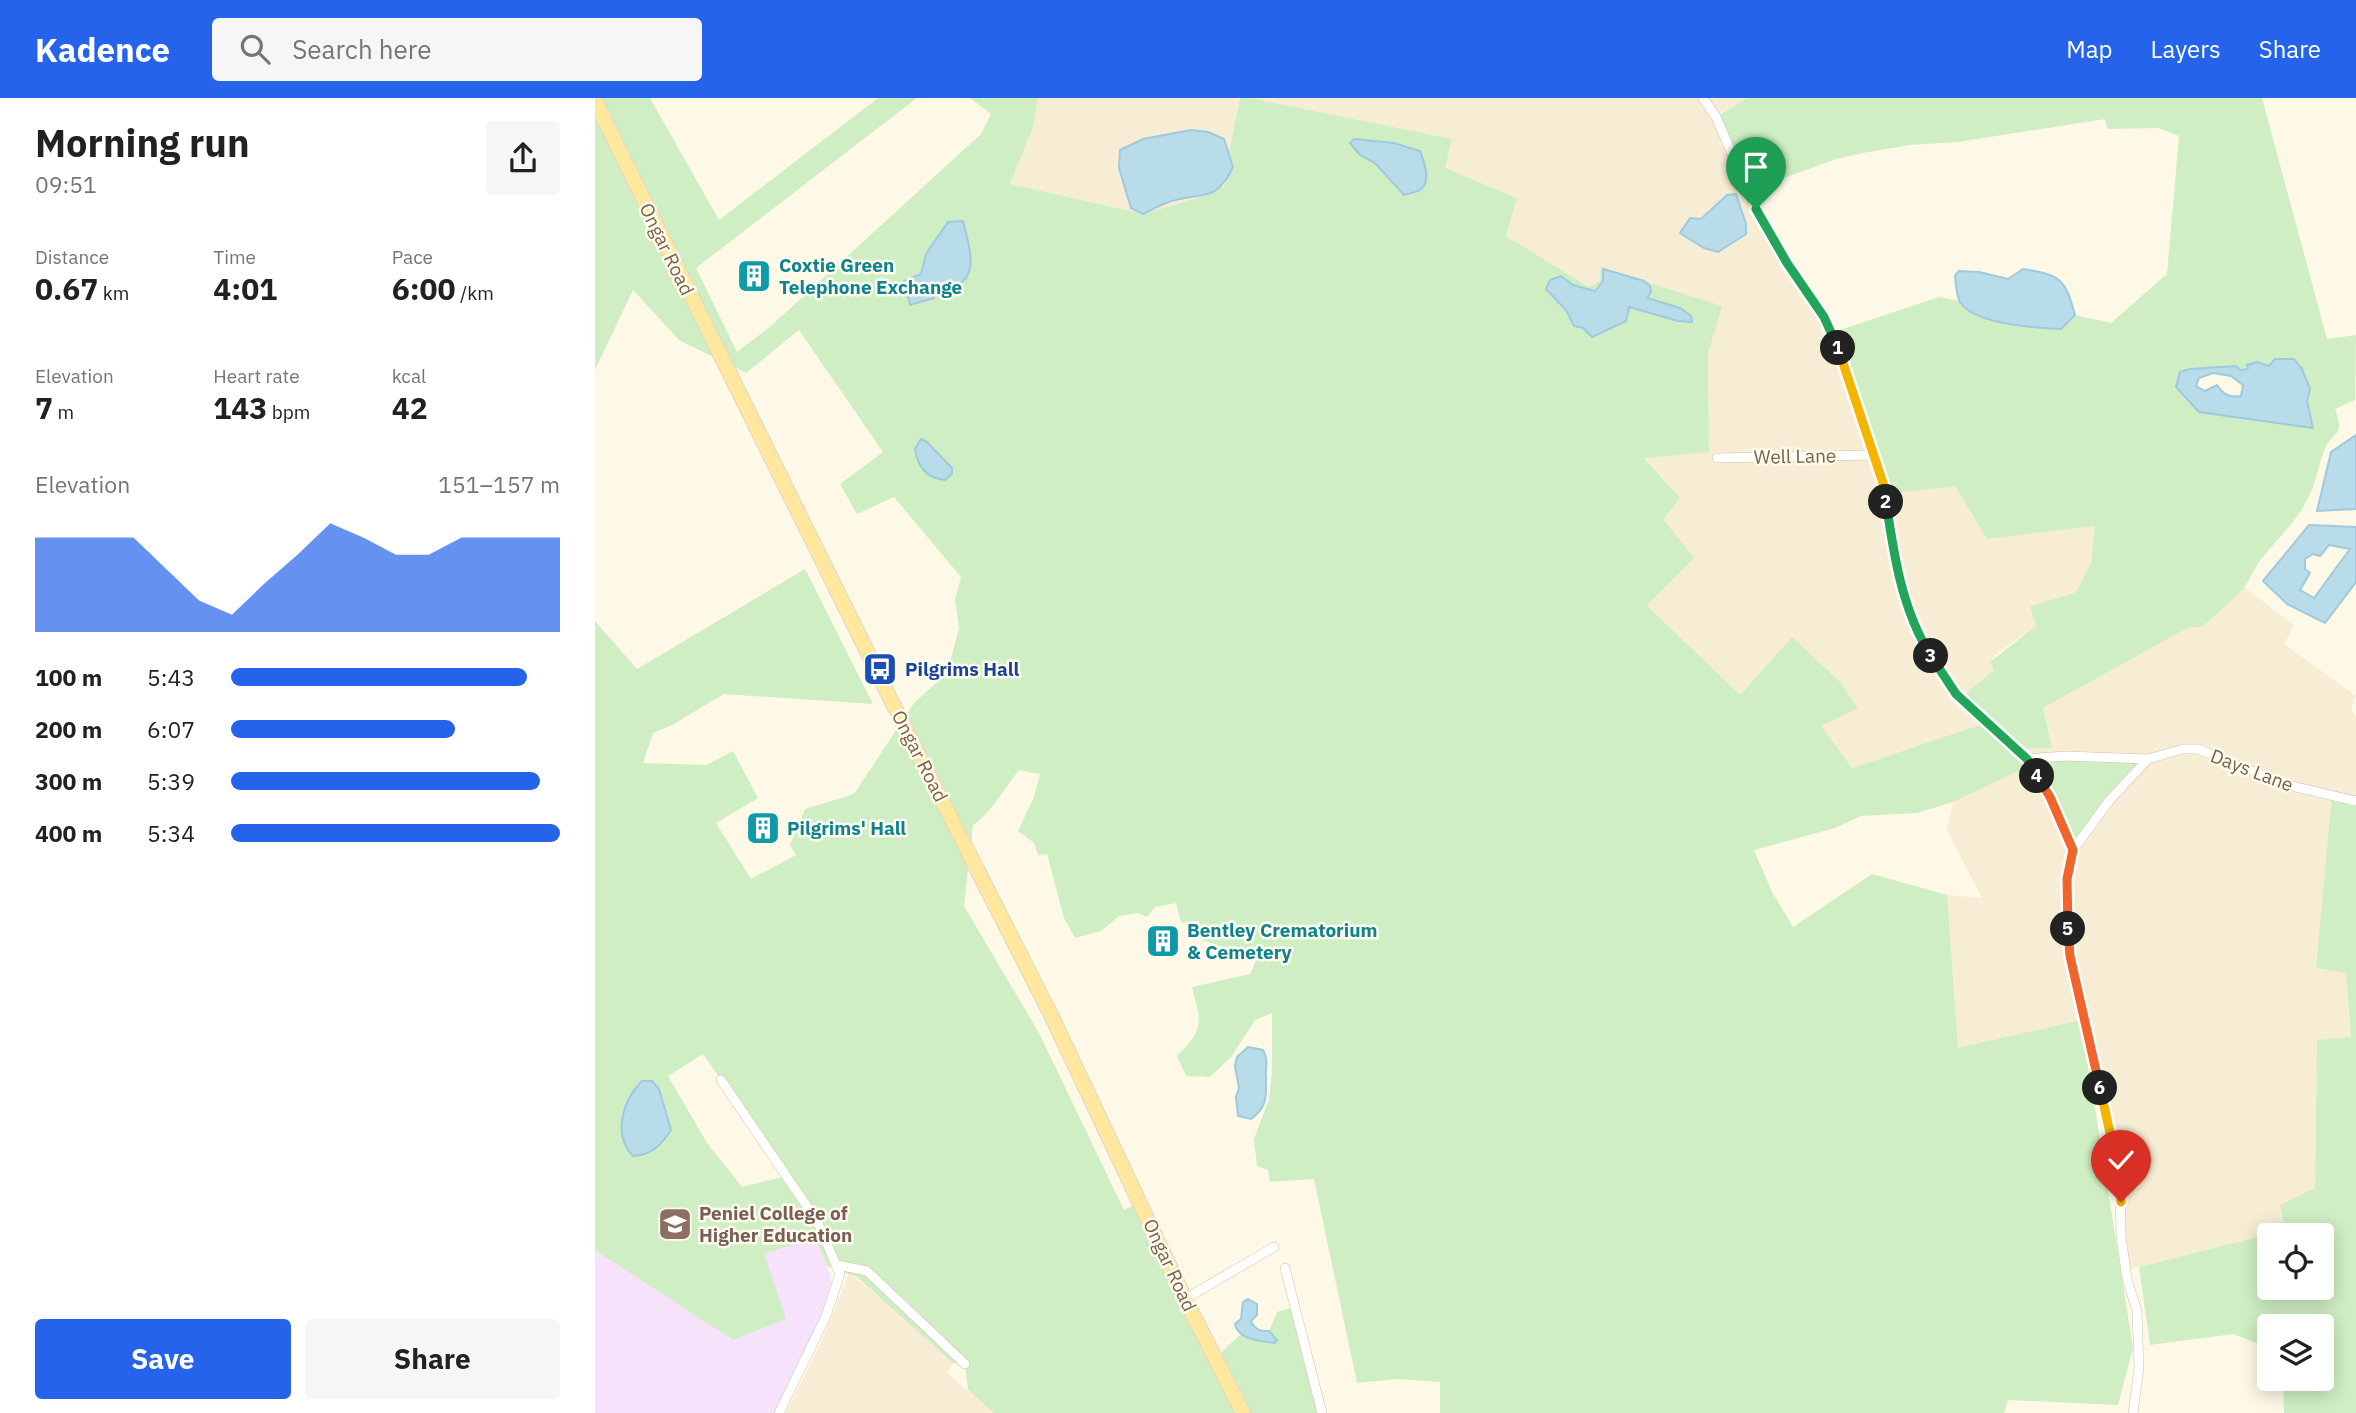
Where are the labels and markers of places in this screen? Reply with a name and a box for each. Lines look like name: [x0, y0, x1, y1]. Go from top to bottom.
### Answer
pin: [1726, 137, 1786, 209]
place label: Coxtie Green Telephone Exchange: [779, 253, 962, 299]
building icon: Coxtie Green Telephone Exchange: [735, 257, 773, 295]
pin: 1: [1821, 330, 1855, 366]
pin: 2: [1869, 484, 1903, 520]
pin: 3: [1913, 638, 1949, 674]
bus stop icon: Pilgrims Hall: [861, 650, 899, 688]
place label: Pilgrims Hall: [905, 657, 1019, 681]
pin: 4: [2019, 758, 2055, 794]
building icon: Pilgrims' Hall: [744, 809, 782, 847]
place label: Pilgrims' Hall: [787, 816, 906, 840]
pin: 5: [2051, 912, 2085, 946]
place label: Bentley Crematorium & Cemetery: [1187, 918, 1378, 964]
building icon: Bentley Crematorium & Cemetery: [1144, 922, 1182, 960]
pin: 6: [2083, 1070, 2117, 1105]
pin: [2091, 1130, 2151, 1202]
place label: Peniel College of Higher Education: [699, 1201, 852, 1247]
school or university icon: Peniel College of Higher Education: [656, 1205, 694, 1243]

